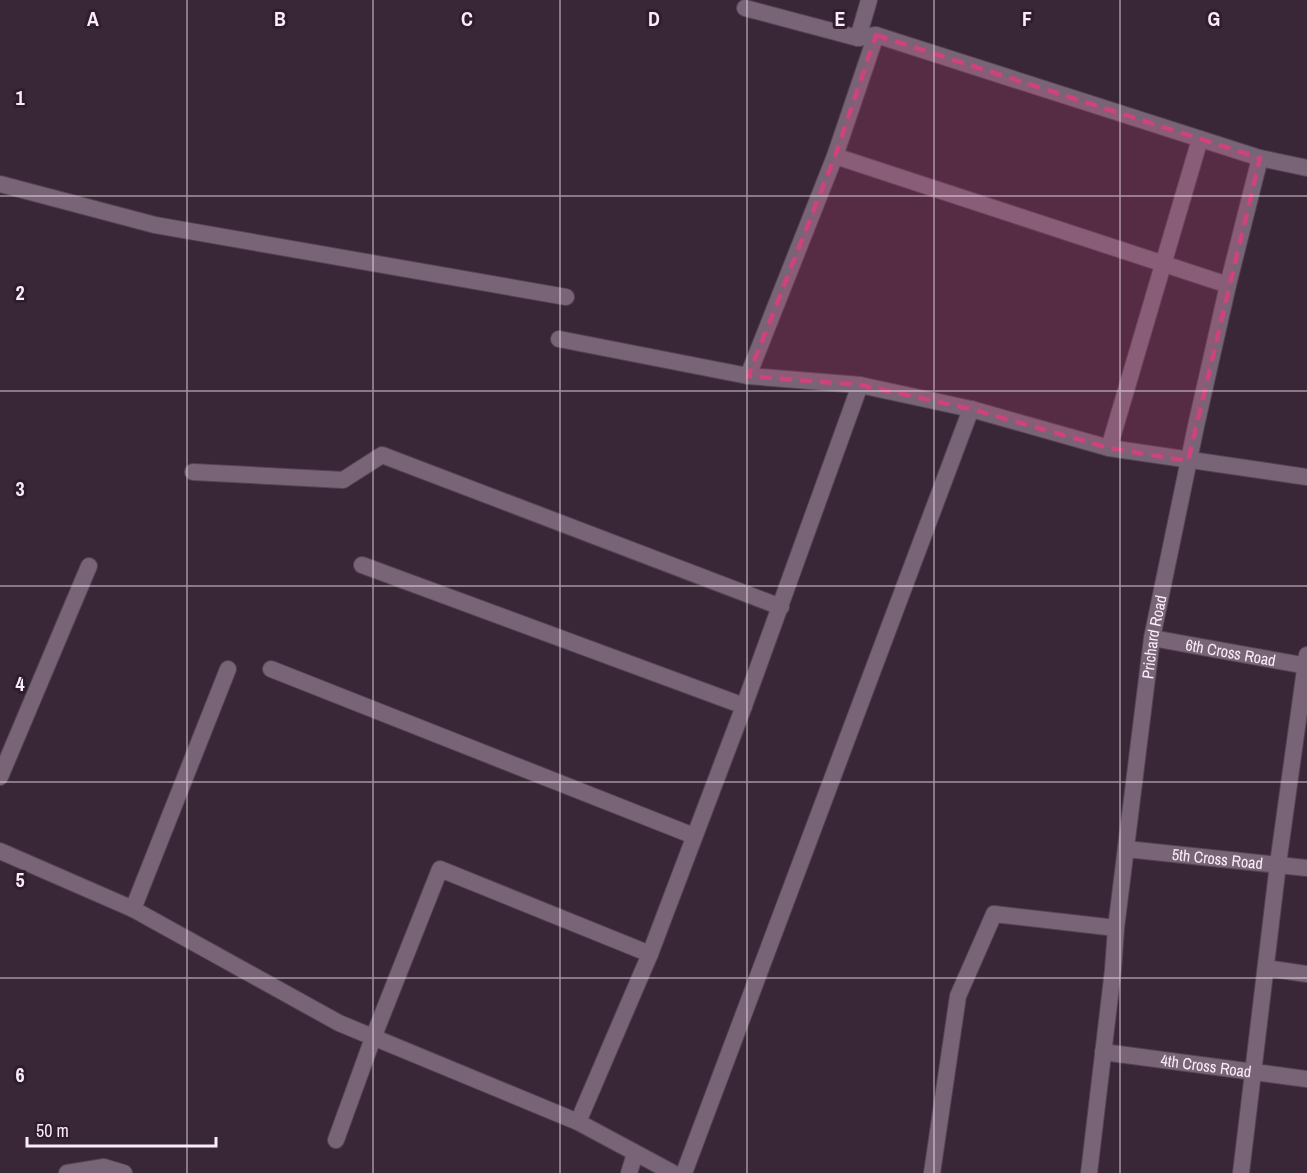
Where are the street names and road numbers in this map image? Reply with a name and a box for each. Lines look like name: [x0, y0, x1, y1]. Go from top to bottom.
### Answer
street label: Prichard Road: [1136, 593, 1172, 680]
street label: 6th Cross Road: [1184, 633, 1278, 671]
street label: 5th Cross Road: [1171, 843, 1264, 874]
street label: 4th Cross Road: [1159, 1049, 1253, 1083]

